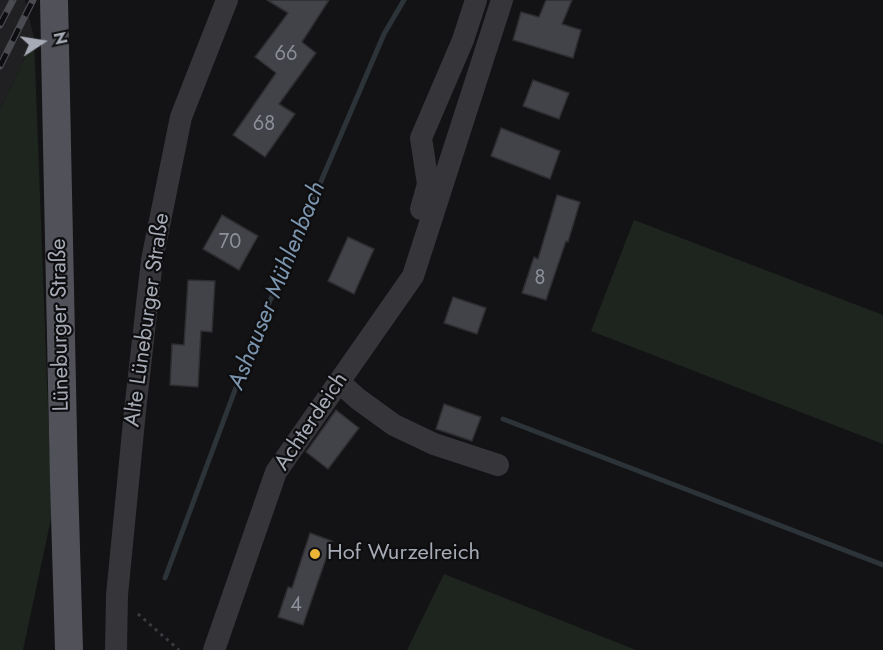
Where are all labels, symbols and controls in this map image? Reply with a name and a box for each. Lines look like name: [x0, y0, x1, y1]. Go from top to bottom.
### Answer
north arrow: [12, 12, 72, 72]
text: N: [48, 30, 73, 47]
house number: 66: [274, 43, 298, 67]
house number: 68: [253, 113, 275, 137]
water label: Ashauser Mühlenbach: [223, 178, 333, 394]
street label: Alte Lüneburger Straße: [120, 211, 176, 429]
house number: 70: [219, 231, 241, 255]
street label: Lüneburger Straße: [46, 238, 76, 412]
house number: 8: [535, 267, 545, 291]
street label: Achterdeich: [270, 368, 354, 476]
place label: Hof Wurzelreich: [327, 541, 480, 567]
marker: Hof Wurzelreich: [308, 547, 322, 561]
house number: 4: [290, 594, 302, 618]

